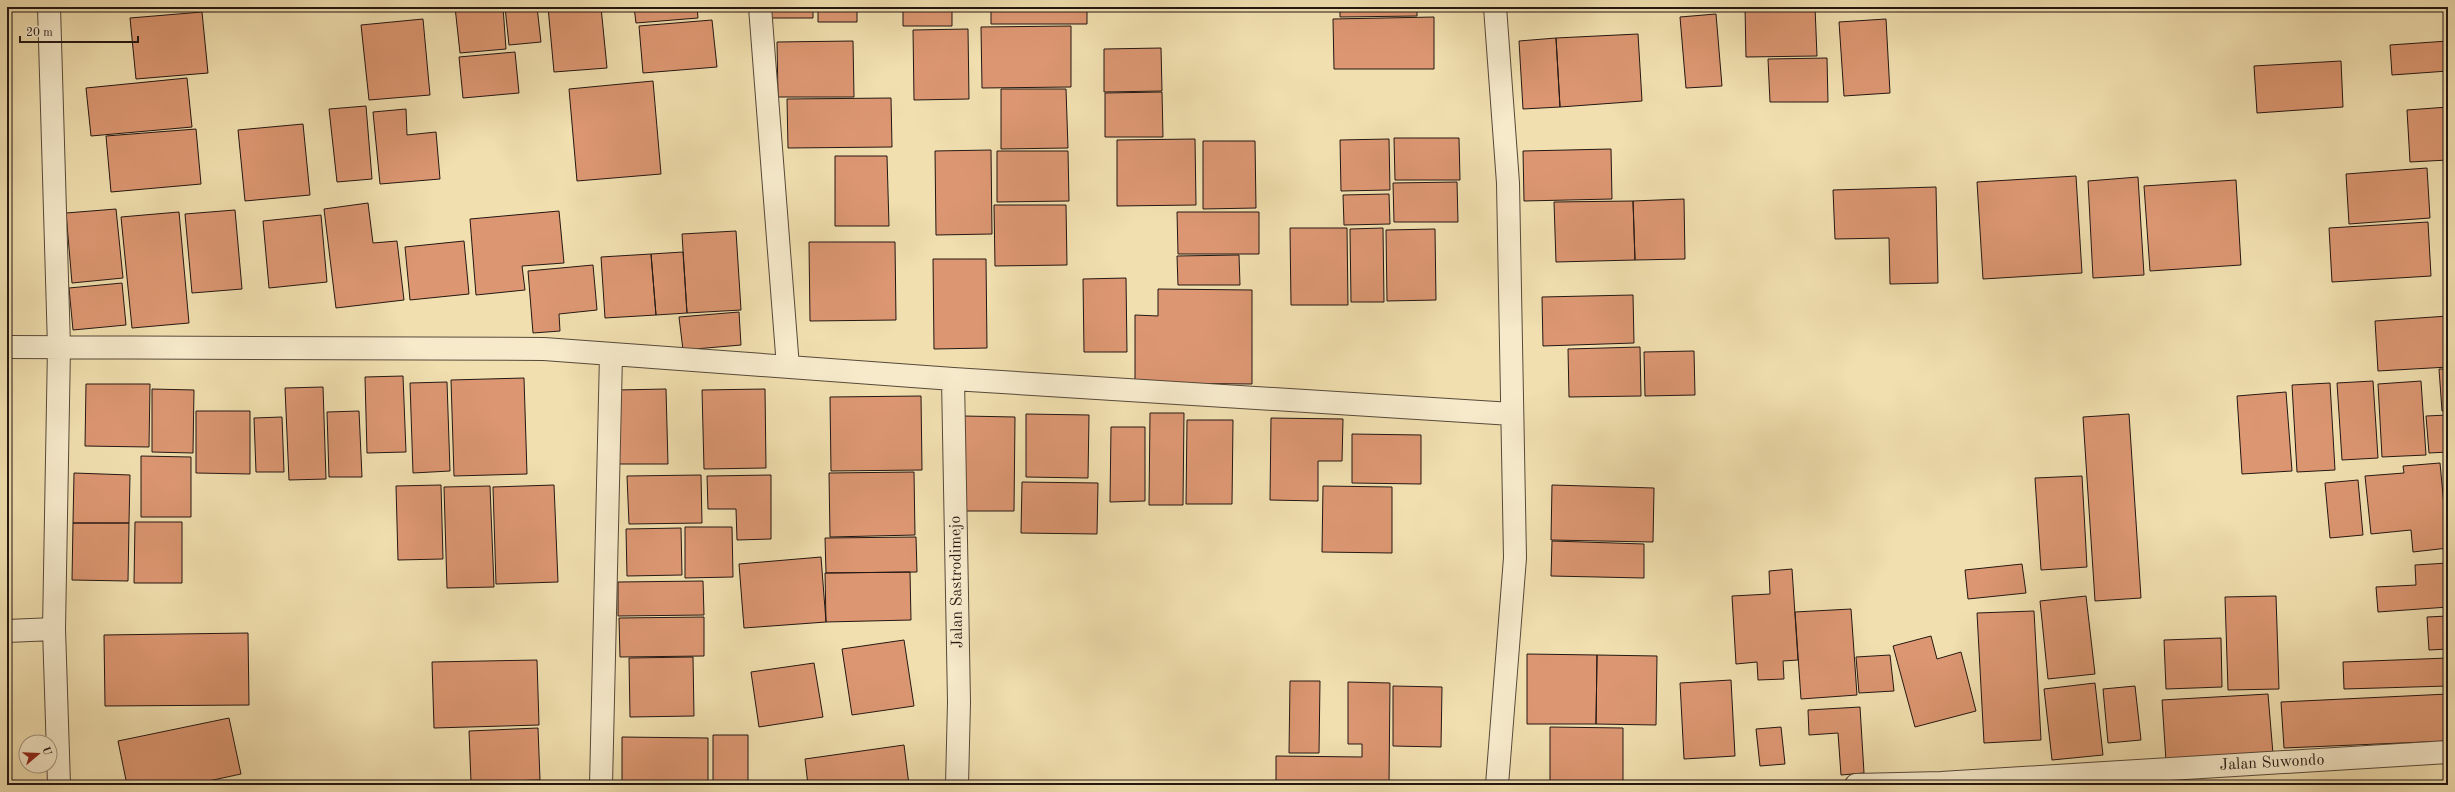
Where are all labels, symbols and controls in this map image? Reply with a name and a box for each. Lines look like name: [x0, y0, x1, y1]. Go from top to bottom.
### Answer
scale bar: [20, 18, 138, 44]
text: 20 m: [26, 27, 53, 39]
street label: Jalan Sastrodimejo: [948, 516, 966, 648]
north arrow: [18, 734, 58, 774]
text: U: [39, 745, 53, 757]
street label: Jalan Suwondo: [2219, 752, 2325, 774]

